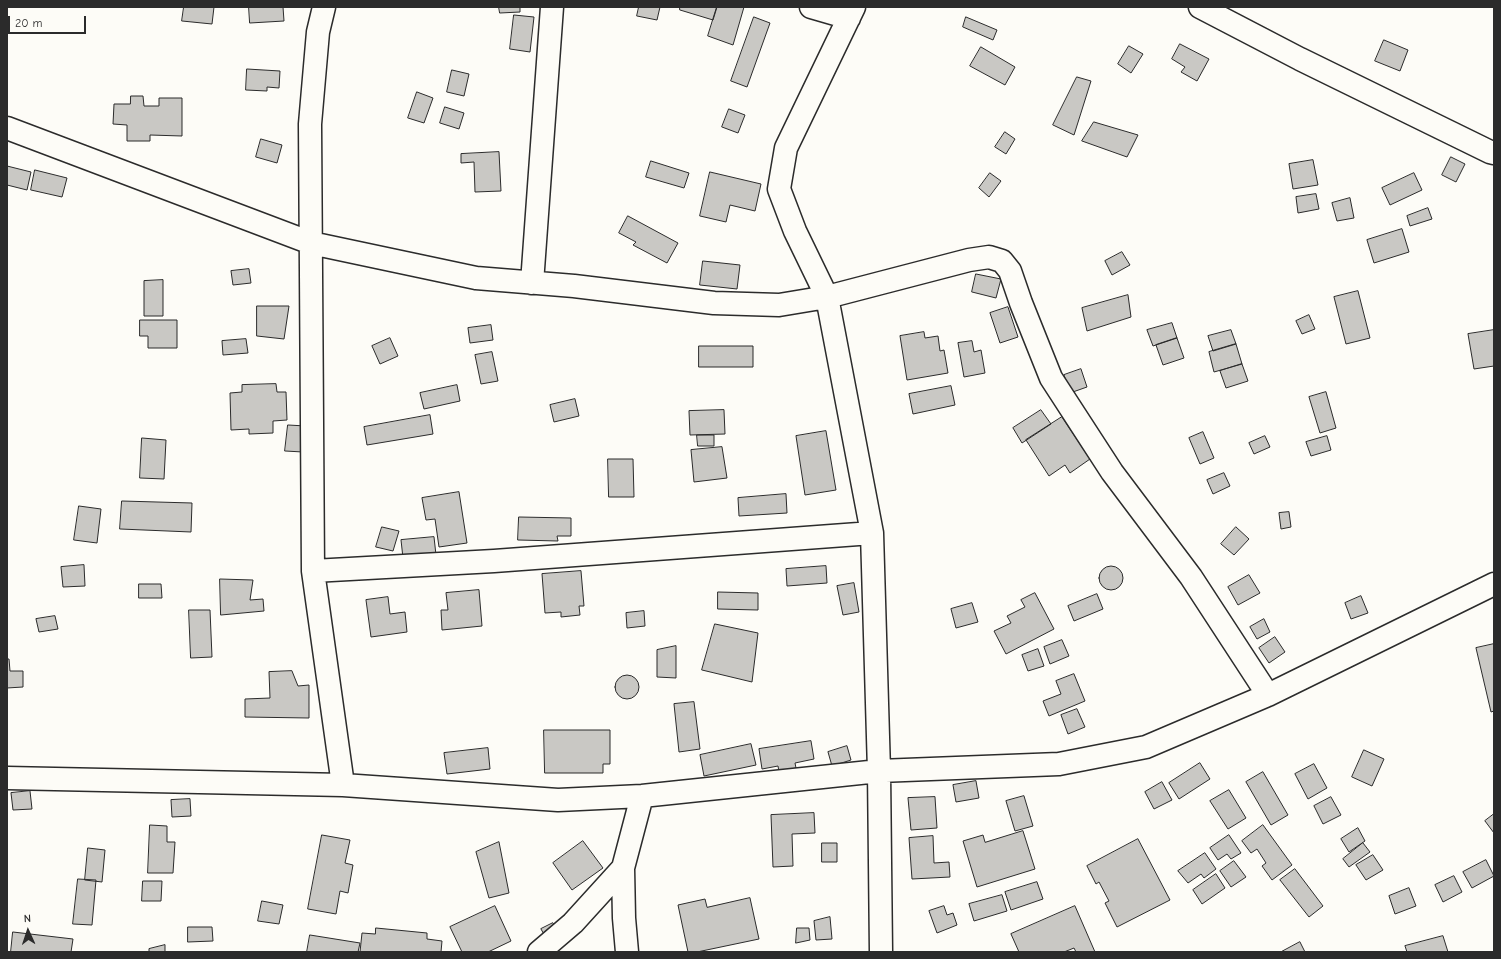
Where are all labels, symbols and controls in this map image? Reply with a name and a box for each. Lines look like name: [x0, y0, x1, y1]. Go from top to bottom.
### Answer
scale bar: [10, 8, 88, 34]
text: 20 m: [15, 16, 43, 30]
north arrow: [8, 911, 48, 951]
text: N: [23, 912, 31, 925]

